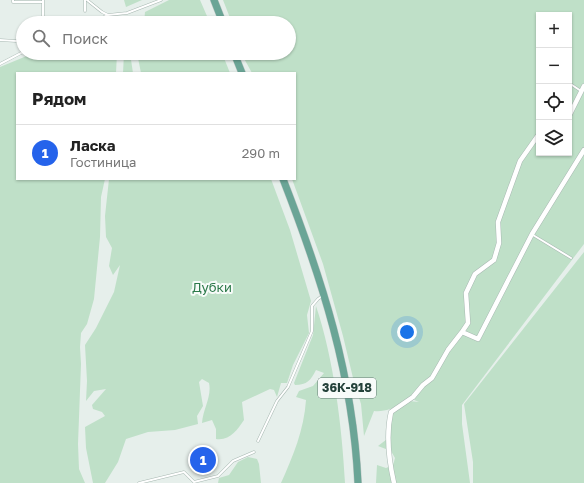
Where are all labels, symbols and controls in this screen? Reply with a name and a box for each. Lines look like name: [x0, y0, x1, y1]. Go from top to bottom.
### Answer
map controls: [536, 12, 572, 156]
button: +: [536, 12, 572, 48]
search box: [16, 16, 296, 60]
icon: search: [30, 27, 52, 49]
text: Поиск: [62, 29, 108, 47]
button: −: [536, 48, 572, 84]
button: locate: [536, 84, 572, 120]
text: Рядом: [32, 88, 86, 109]
button: layers: [536, 120, 572, 156]
text: Ласка: [70, 136, 116, 154]
text: 1: [42, 145, 48, 161]
text: 290 m: [242, 145, 280, 161]
text: Гостиница: [70, 154, 136, 170]
park label: Дубки: [192, 279, 232, 295]
your location: [397, 322, 417, 342]
road number: 36К-918: [318, 378, 376, 398]
pin: 1: [190, 445, 216, 475]

